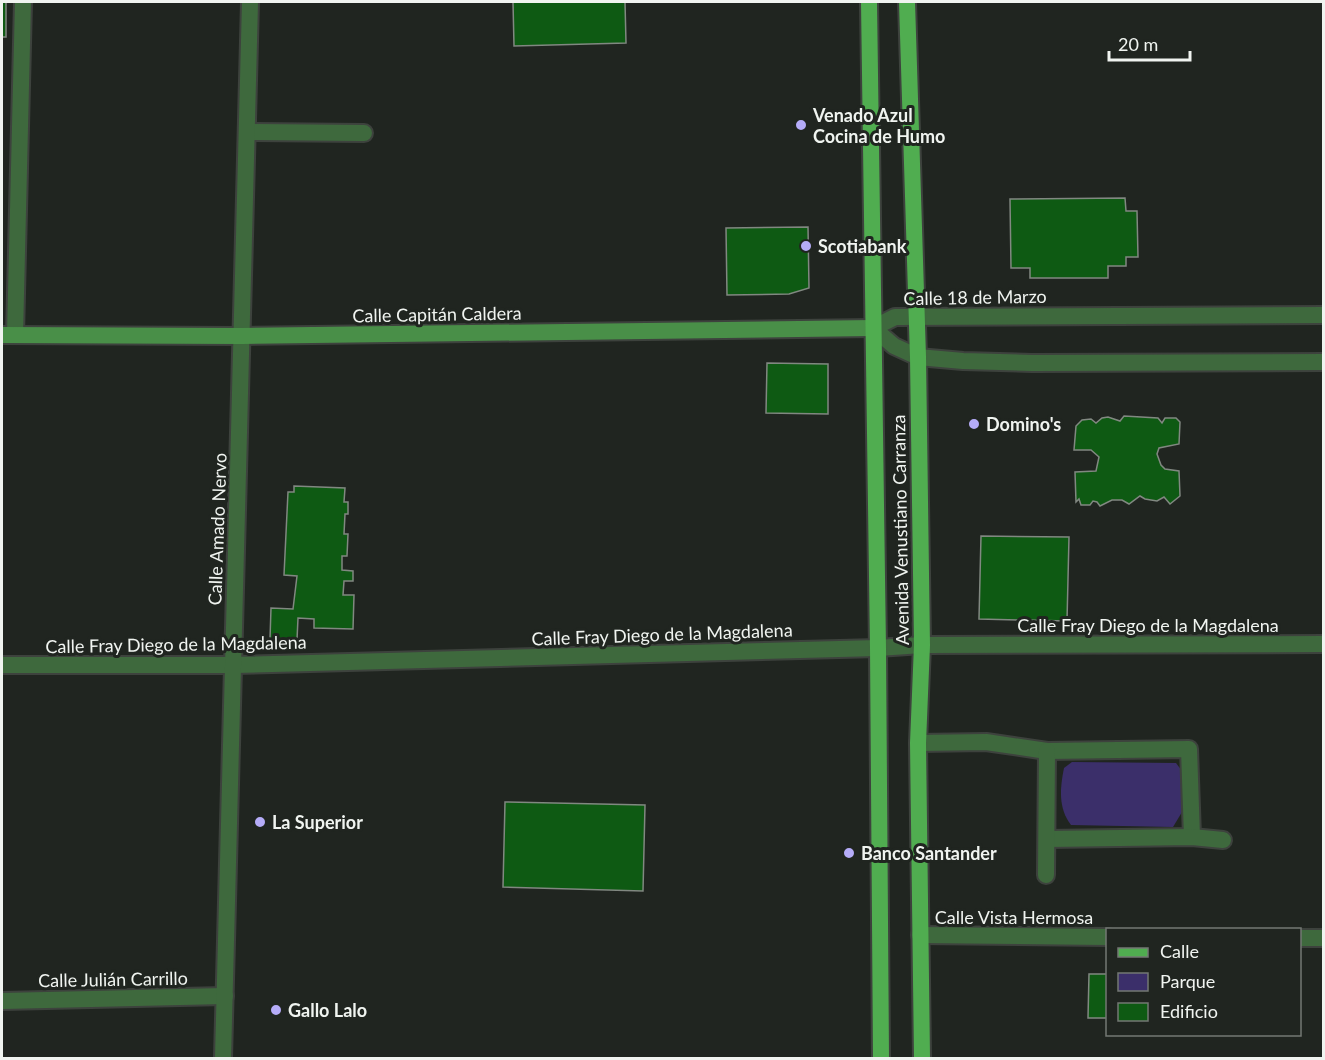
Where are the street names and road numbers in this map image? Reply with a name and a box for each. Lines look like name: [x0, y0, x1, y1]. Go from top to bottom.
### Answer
street label: Calle 18 de Marzo: [903, 285, 1047, 309]
street label: Calle Capitán Caldera: [352, 302, 522, 326]
street label: Avenida Venustiano Carranza: [887, 415, 913, 645]
street label: Calle Amado Nervo: [203, 452, 231, 606]
street label: Calle Fray Diego de la Magdalena: [1017, 614, 1279, 636]
street label: Calle Fray Diego de la Magdalena: [531, 618, 793, 650]
street label: Calle Fray Diego de la Magdalena: [45, 631, 307, 657]
street label: Calle Vista Hermosa: [935, 906, 1093, 928]
street label: Calle Julián Carrillo: [38, 967, 188, 991]

